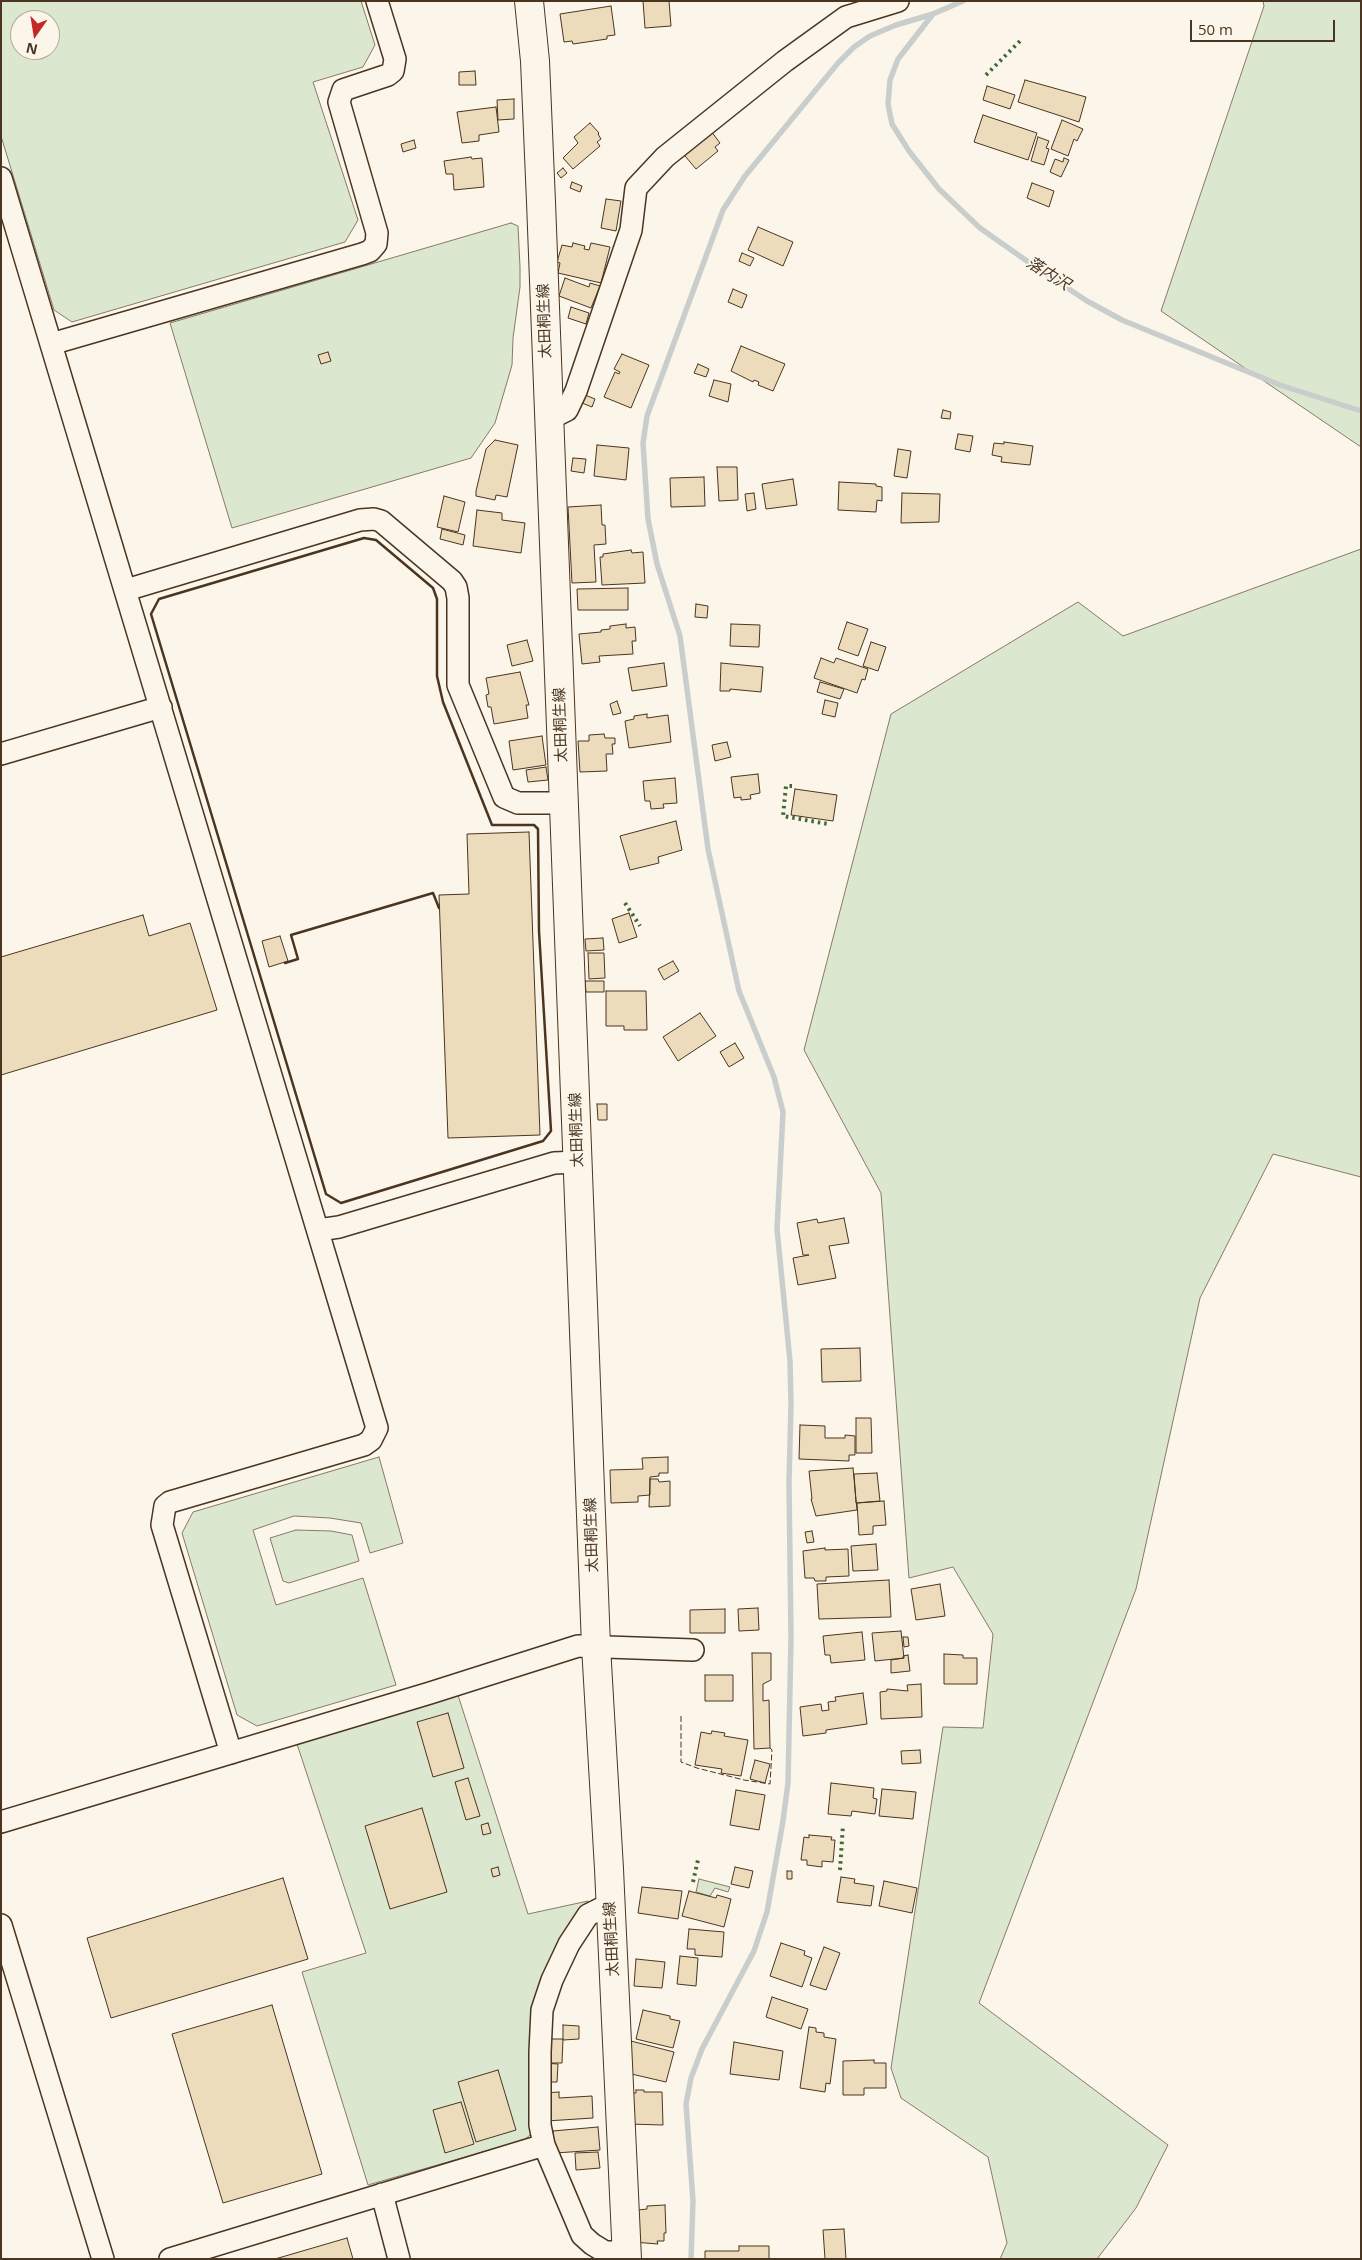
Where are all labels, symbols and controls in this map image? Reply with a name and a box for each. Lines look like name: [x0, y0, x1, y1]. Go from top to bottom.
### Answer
north arrow: [10, 10, 60, 60]
scale bar: [1192, 10, 1337, 42]
text: 50 m: [1198, 19, 1233, 39]
text: N: [24, 39, 39, 60]
water label: 落内沢: [1023, 253, 1073, 295]
street label: 太田桐生線: [535, 283, 555, 359]
street label: 太田桐生線: [551, 687, 571, 763]
street label: 太田桐生線: [567, 1092, 587, 1168]
street label: 太田桐生線: [582, 1497, 602, 1573]
street label: 太田桐生線: [601, 1901, 623, 1977]

